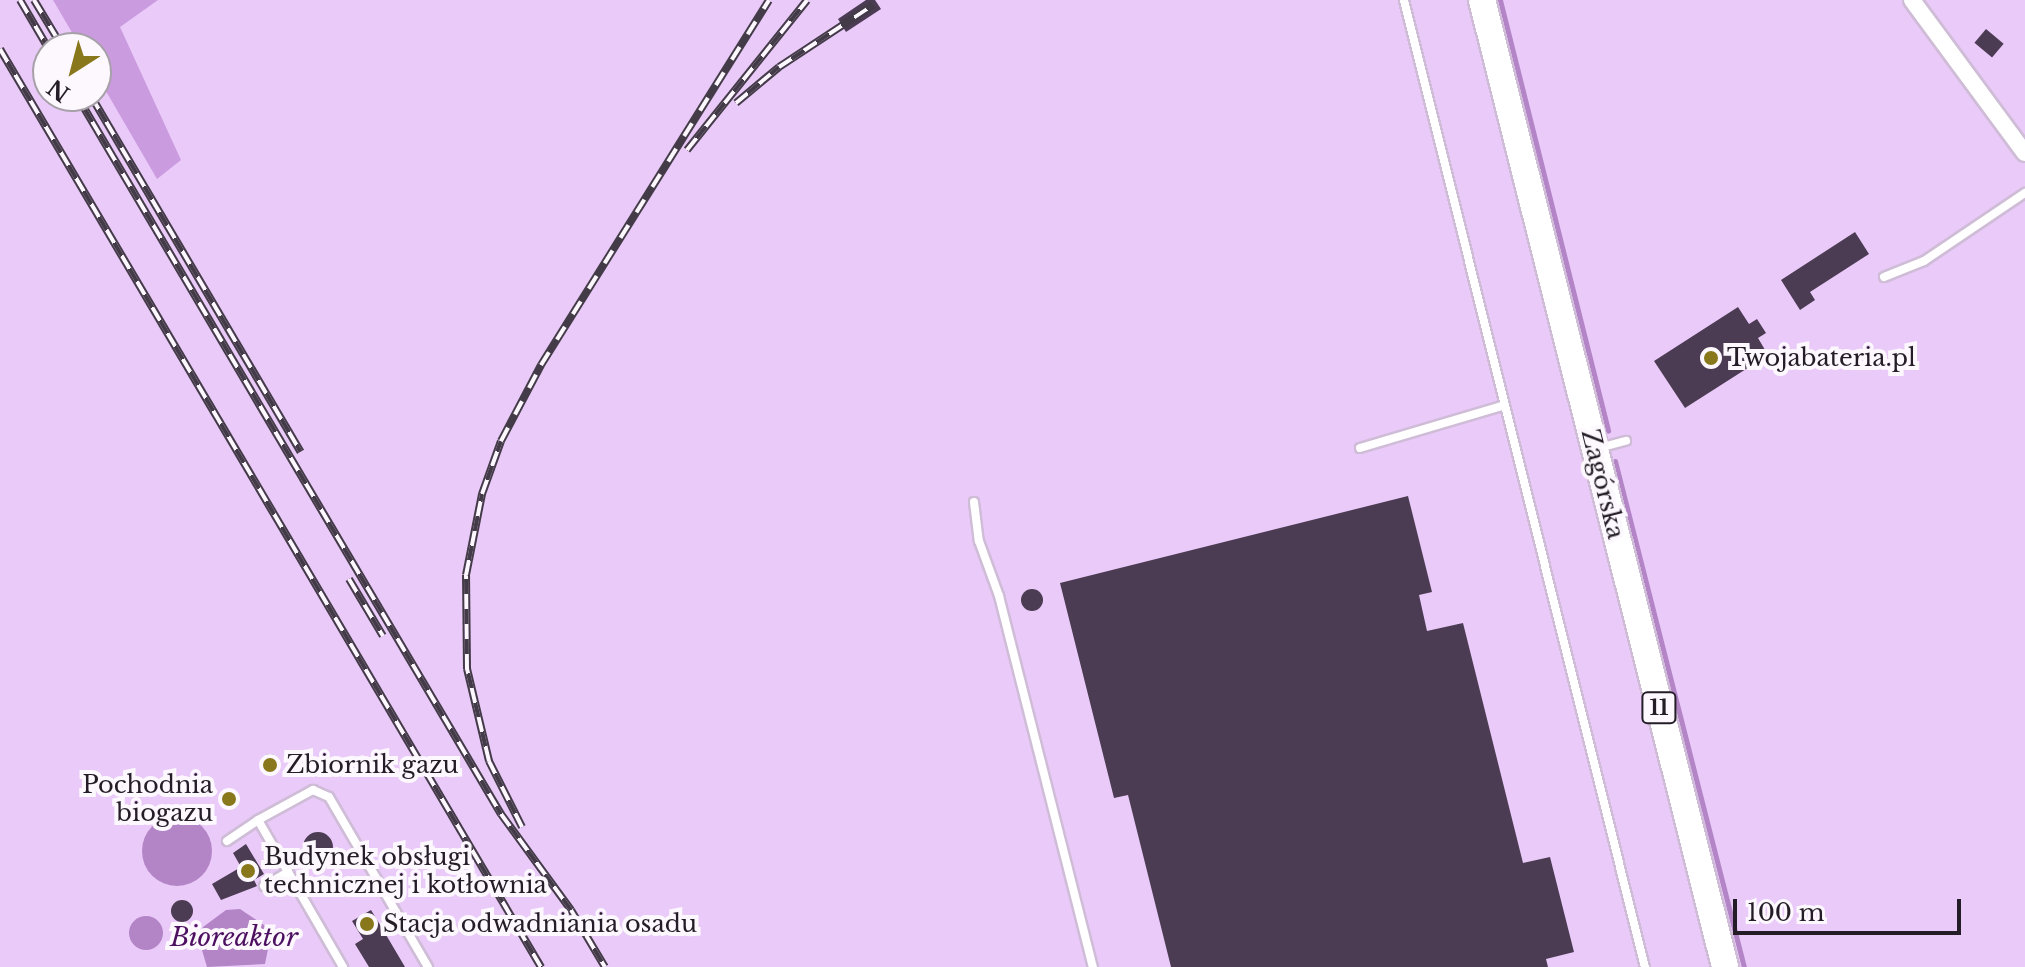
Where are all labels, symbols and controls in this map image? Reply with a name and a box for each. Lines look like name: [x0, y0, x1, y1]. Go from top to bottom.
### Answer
north arrow: [32, 32, 112, 112]
text: N: [42, 73, 75, 107]
place label: Twojabateria.pl: [1727, 344, 1916, 372]
marker: Twojabateria.pl: [1702, 349, 1720, 367]
street label: Zagórska: [1575, 426, 1631, 542]
road number: 11: [1641, 690, 1677, 726]
place label: Zbiornik gazu: [286, 751, 459, 779]
marker: Zbiornik gazu: [261, 756, 279, 774]
place label: Pochodnia biogazu: [82, 771, 213, 827]
marker: Pochodnia biogazu: [220, 790, 238, 808]
place label: Budynek obsługi technicznej i kotłownia: [264, 843, 547, 899]
marker: Budynek obsługi technicznej i kotłownia: [239, 862, 257, 880]
scale bar: [1737, 883, 1965, 933]
text: 100 m: [1747, 898, 1825, 927]
place label: Stacja odwadniania osadu: [383, 910, 698, 938]
marker: Stacja odwadniania osadu: [358, 915, 376, 933]
water label: Bioreaktor: [170, 922, 298, 954]

